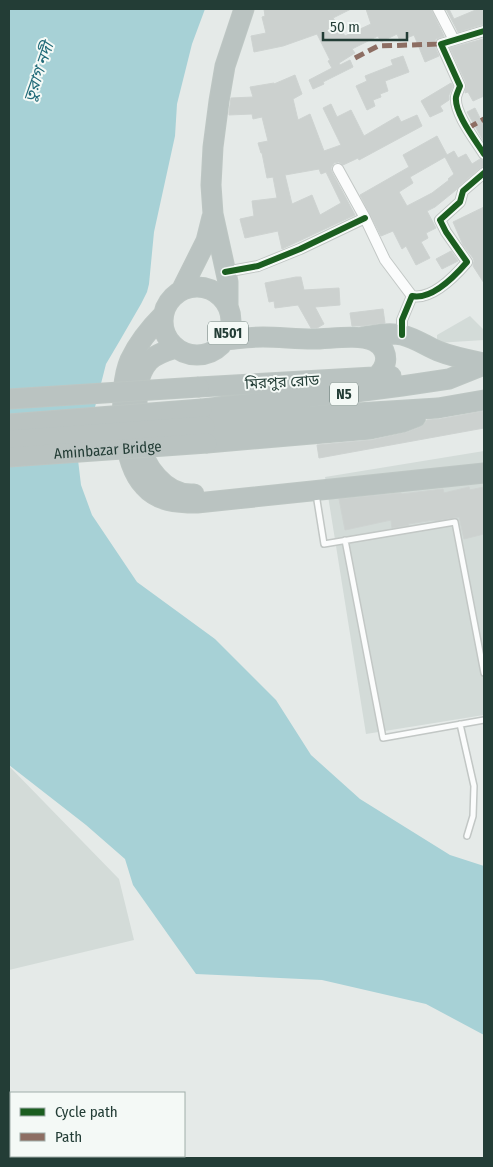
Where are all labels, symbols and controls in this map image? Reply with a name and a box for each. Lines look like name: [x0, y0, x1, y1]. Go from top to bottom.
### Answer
scale bar: [323, 10, 407, 42]
text: 50 m: [330, 18, 360, 36]
water label: তুরাগ নদী: [19, 37, 59, 105]
road number: N501: [208, 322, 248, 344]
street label: মিরপুর রোড: [243, 371, 320, 393]
road number: N5: [330, 382, 358, 406]
street label: Aminbazar Bridge: [53, 437, 162, 463]
legend: [10, 1092, 185, 1157]
text: Cycle path: [55, 1103, 118, 1121]
text: Path: [55, 1128, 82, 1146]

